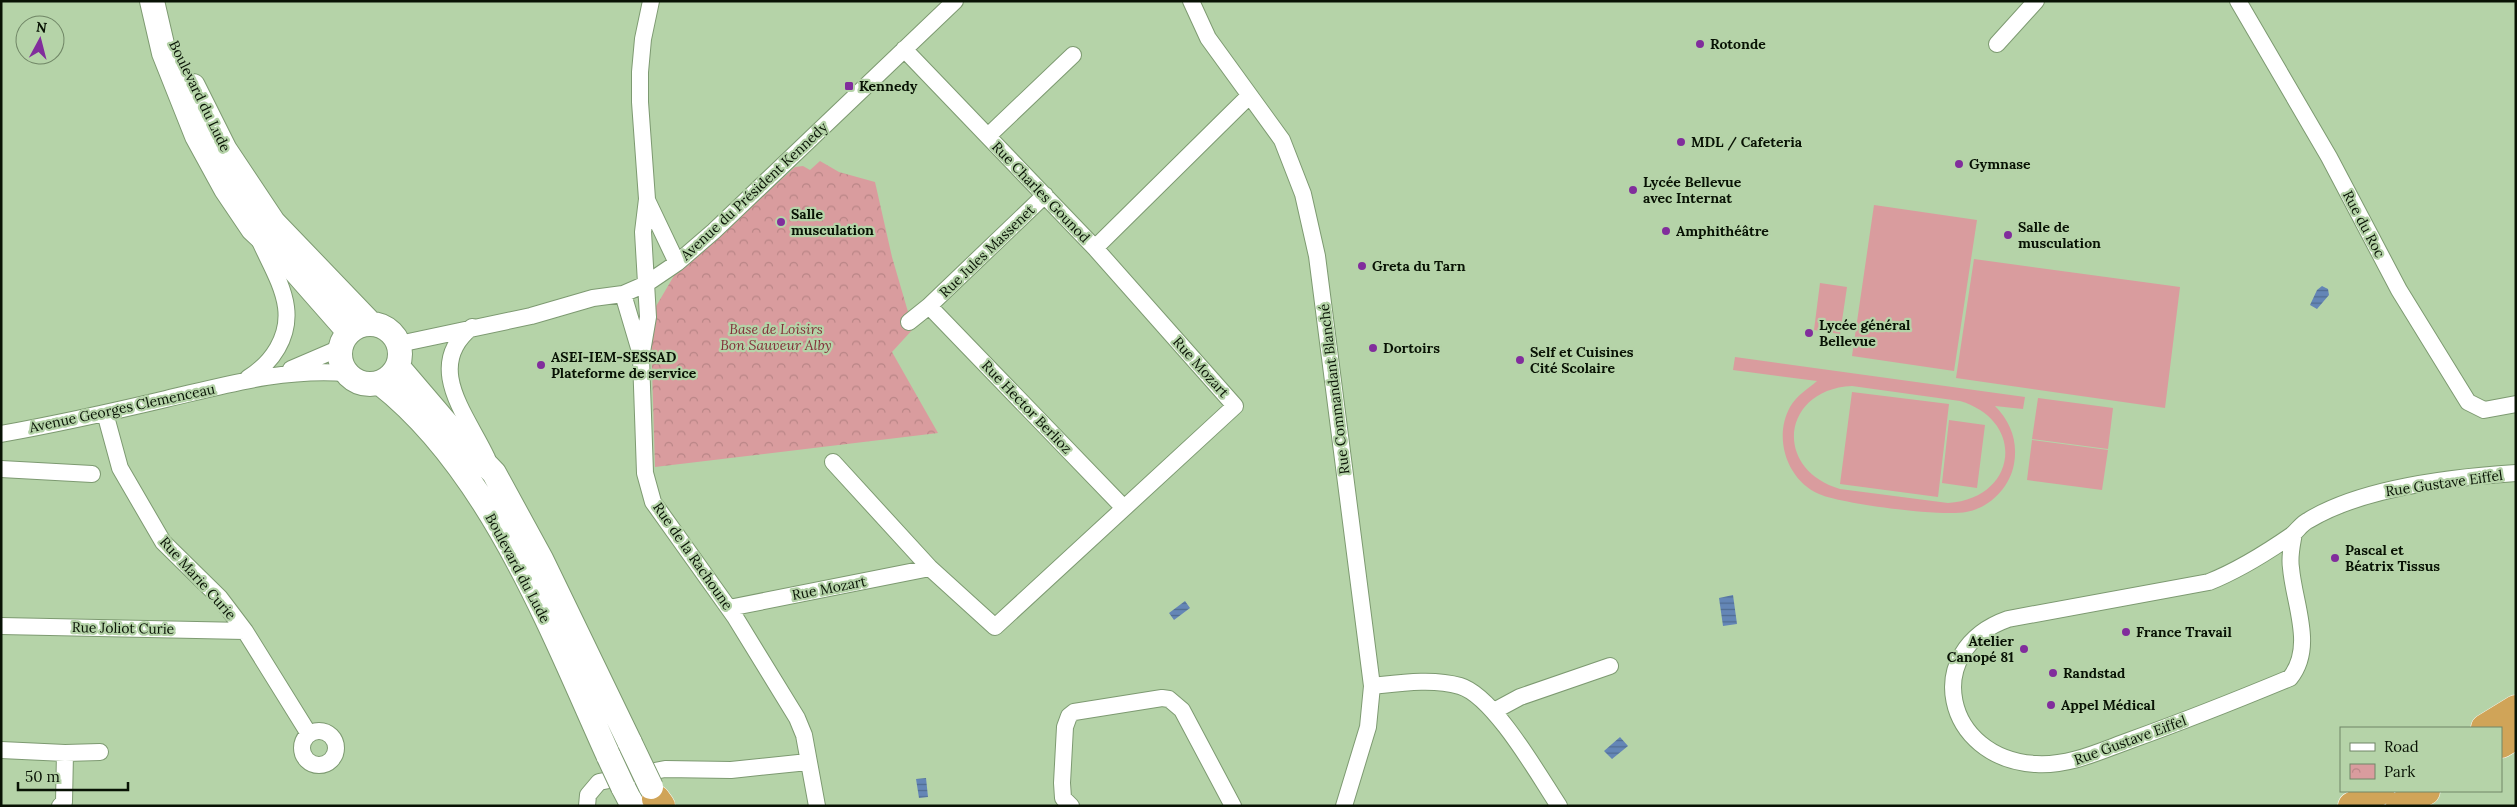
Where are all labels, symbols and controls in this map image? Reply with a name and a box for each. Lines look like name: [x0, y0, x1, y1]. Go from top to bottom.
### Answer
north arrow: [15, 15, 65, 65]
text: N: [35, 18, 48, 37]
place label: Rotonde: [1710, 35, 1766, 53]
street label: Boulevard du Lude: [165, 37, 235, 155]
marker: Rotonde: [1694, 38, 1706, 50]
place label: Kennedy: [859, 77, 918, 95]
marker: Kennedy: [843, 80, 855, 92]
street label: Avenue du Président Kennedy: [676, 118, 832, 265]
place label: MDL / Cafeteria: [1691, 133, 1803, 151]
marker: MDL / Cafeteria: [1675, 136, 1687, 148]
street label: Rue Charles Gounod: [988, 138, 1094, 246]
place label: Gymnase: [1969, 155, 2031, 173]
marker: Gymnase: [1953, 158, 1965, 170]
place label: Lycée Bellevue avec Internat: [1643, 173, 1742, 207]
marker: Lycée Bellevue avec Internat: [1627, 184, 1639, 196]
street label: Rue du Roc: [2339, 187, 2389, 261]
street label: Rue Jules Massenet: [936, 200, 1039, 301]
place label: Salle musculation: [791, 205, 874, 239]
marker: Salle musculation: [775, 216, 787, 228]
place label: Salle de musculation: [2018, 218, 2101, 252]
place label: Amphithéâtre: [1676, 222, 1769, 240]
marker: Amphithéâtre: [1660, 225, 1672, 237]
marker: Salle de musculation: [2002, 229, 2014, 241]
place label: Greta du Tarn: [1372, 257, 1466, 275]
marker: Greta du Tarn: [1356, 260, 1368, 272]
street label: Rue Commandant Blanché: [1315, 302, 1353, 475]
place label: Lycée général Bellevue: [1819, 316, 1911, 350]
park label: Base de Loisirs Bon Sauveur Alby: [720, 320, 832, 354]
marker: Lycée général Bellevue: [1803, 327, 1815, 339]
street label: Rue Mozart: [1169, 333, 1233, 401]
place label: Dortoirs: [1383, 339, 1440, 357]
marker: Dortoirs: [1367, 342, 1379, 354]
place label: Self et Cuisines Cité Scolaire: [1530, 343, 1634, 377]
place label: ASEI-IEM-SESSAD Plateforme de service: [551, 348, 697, 382]
marker: Self et Cuisines Cité Scolaire: [1514, 354, 1526, 366]
street label: Rue Hector Berlioz: [978, 357, 1076, 457]
marker: ASEI-IEM-SESSAD Plateforme de service: [535, 359, 547, 371]
street label: Avenue Georges Clemenceau: [27, 380, 216, 437]
street label: Rue Gustave Eiffel: [2384, 466, 2504, 500]
street label: Rue de la Rachoune: [649, 499, 737, 614]
street label: Boulevard du Lude: [482, 510, 555, 626]
street label: Rue Marie Curie: [156, 533, 240, 624]
place label: Pascal et Béatrix Tissus: [2345, 541, 2440, 575]
marker: Pascal et Béatrix Tissus: [2329, 552, 2341, 564]
street label: Rue Mozart: [790, 572, 868, 604]
street label: Rue Joliot Curie: [72, 618, 175, 638]
place label: France Travail: [2136, 623, 2232, 641]
marker: France Travail: [2120, 626, 2132, 638]
place label: Atelier Canopé 81: [1947, 632, 2014, 666]
marker: Atelier Canopé 81: [2018, 643, 2030, 655]
place label: Randstad: [2063, 664, 2125, 682]
marker: Randstad: [2047, 667, 2059, 679]
place label: Appel Médical: [2061, 696, 2156, 714]
marker: Appel Médical: [2045, 699, 2057, 711]
street label: Rue Gustave Eiffel: [2071, 711, 2189, 769]
legend: [2340, 727, 2502, 792]
text: Road: [2384, 737, 2419, 756]
scale bar: [18, 760, 128, 792]
text: Park: [2384, 762, 2415, 781]
text: 50 m: [25, 767, 60, 786]

